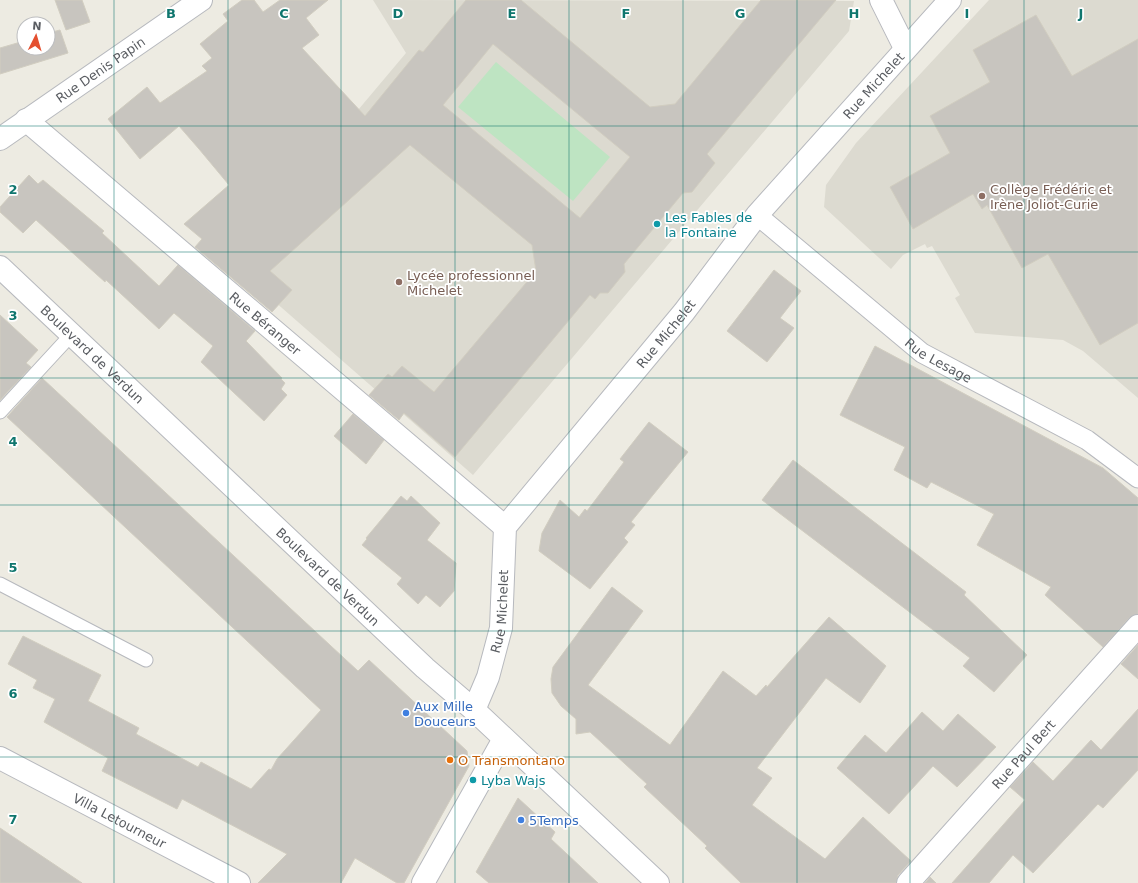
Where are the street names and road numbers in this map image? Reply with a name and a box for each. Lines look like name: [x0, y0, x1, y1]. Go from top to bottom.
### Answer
street label: Rue Denis Papin: [53, 34, 148, 106]
street label: Rue Michelet: [840, 49, 907, 122]
street label: Rue Béranger: [226, 289, 304, 359]
street label: Rue Michelet: [634, 297, 699, 371]
street label: Boulevard de Verdun: [37, 302, 147, 407]
street label: Rue Lesage: [902, 335, 974, 386]
street label: Boulevard de Verdun: [273, 525, 382, 629]
street label: Rue Michelet: [488, 569, 511, 655]
street label: Rue Paul Bert: [989, 717, 1059, 792]
street label: Villa Letourneur: [70, 791, 169, 852]

